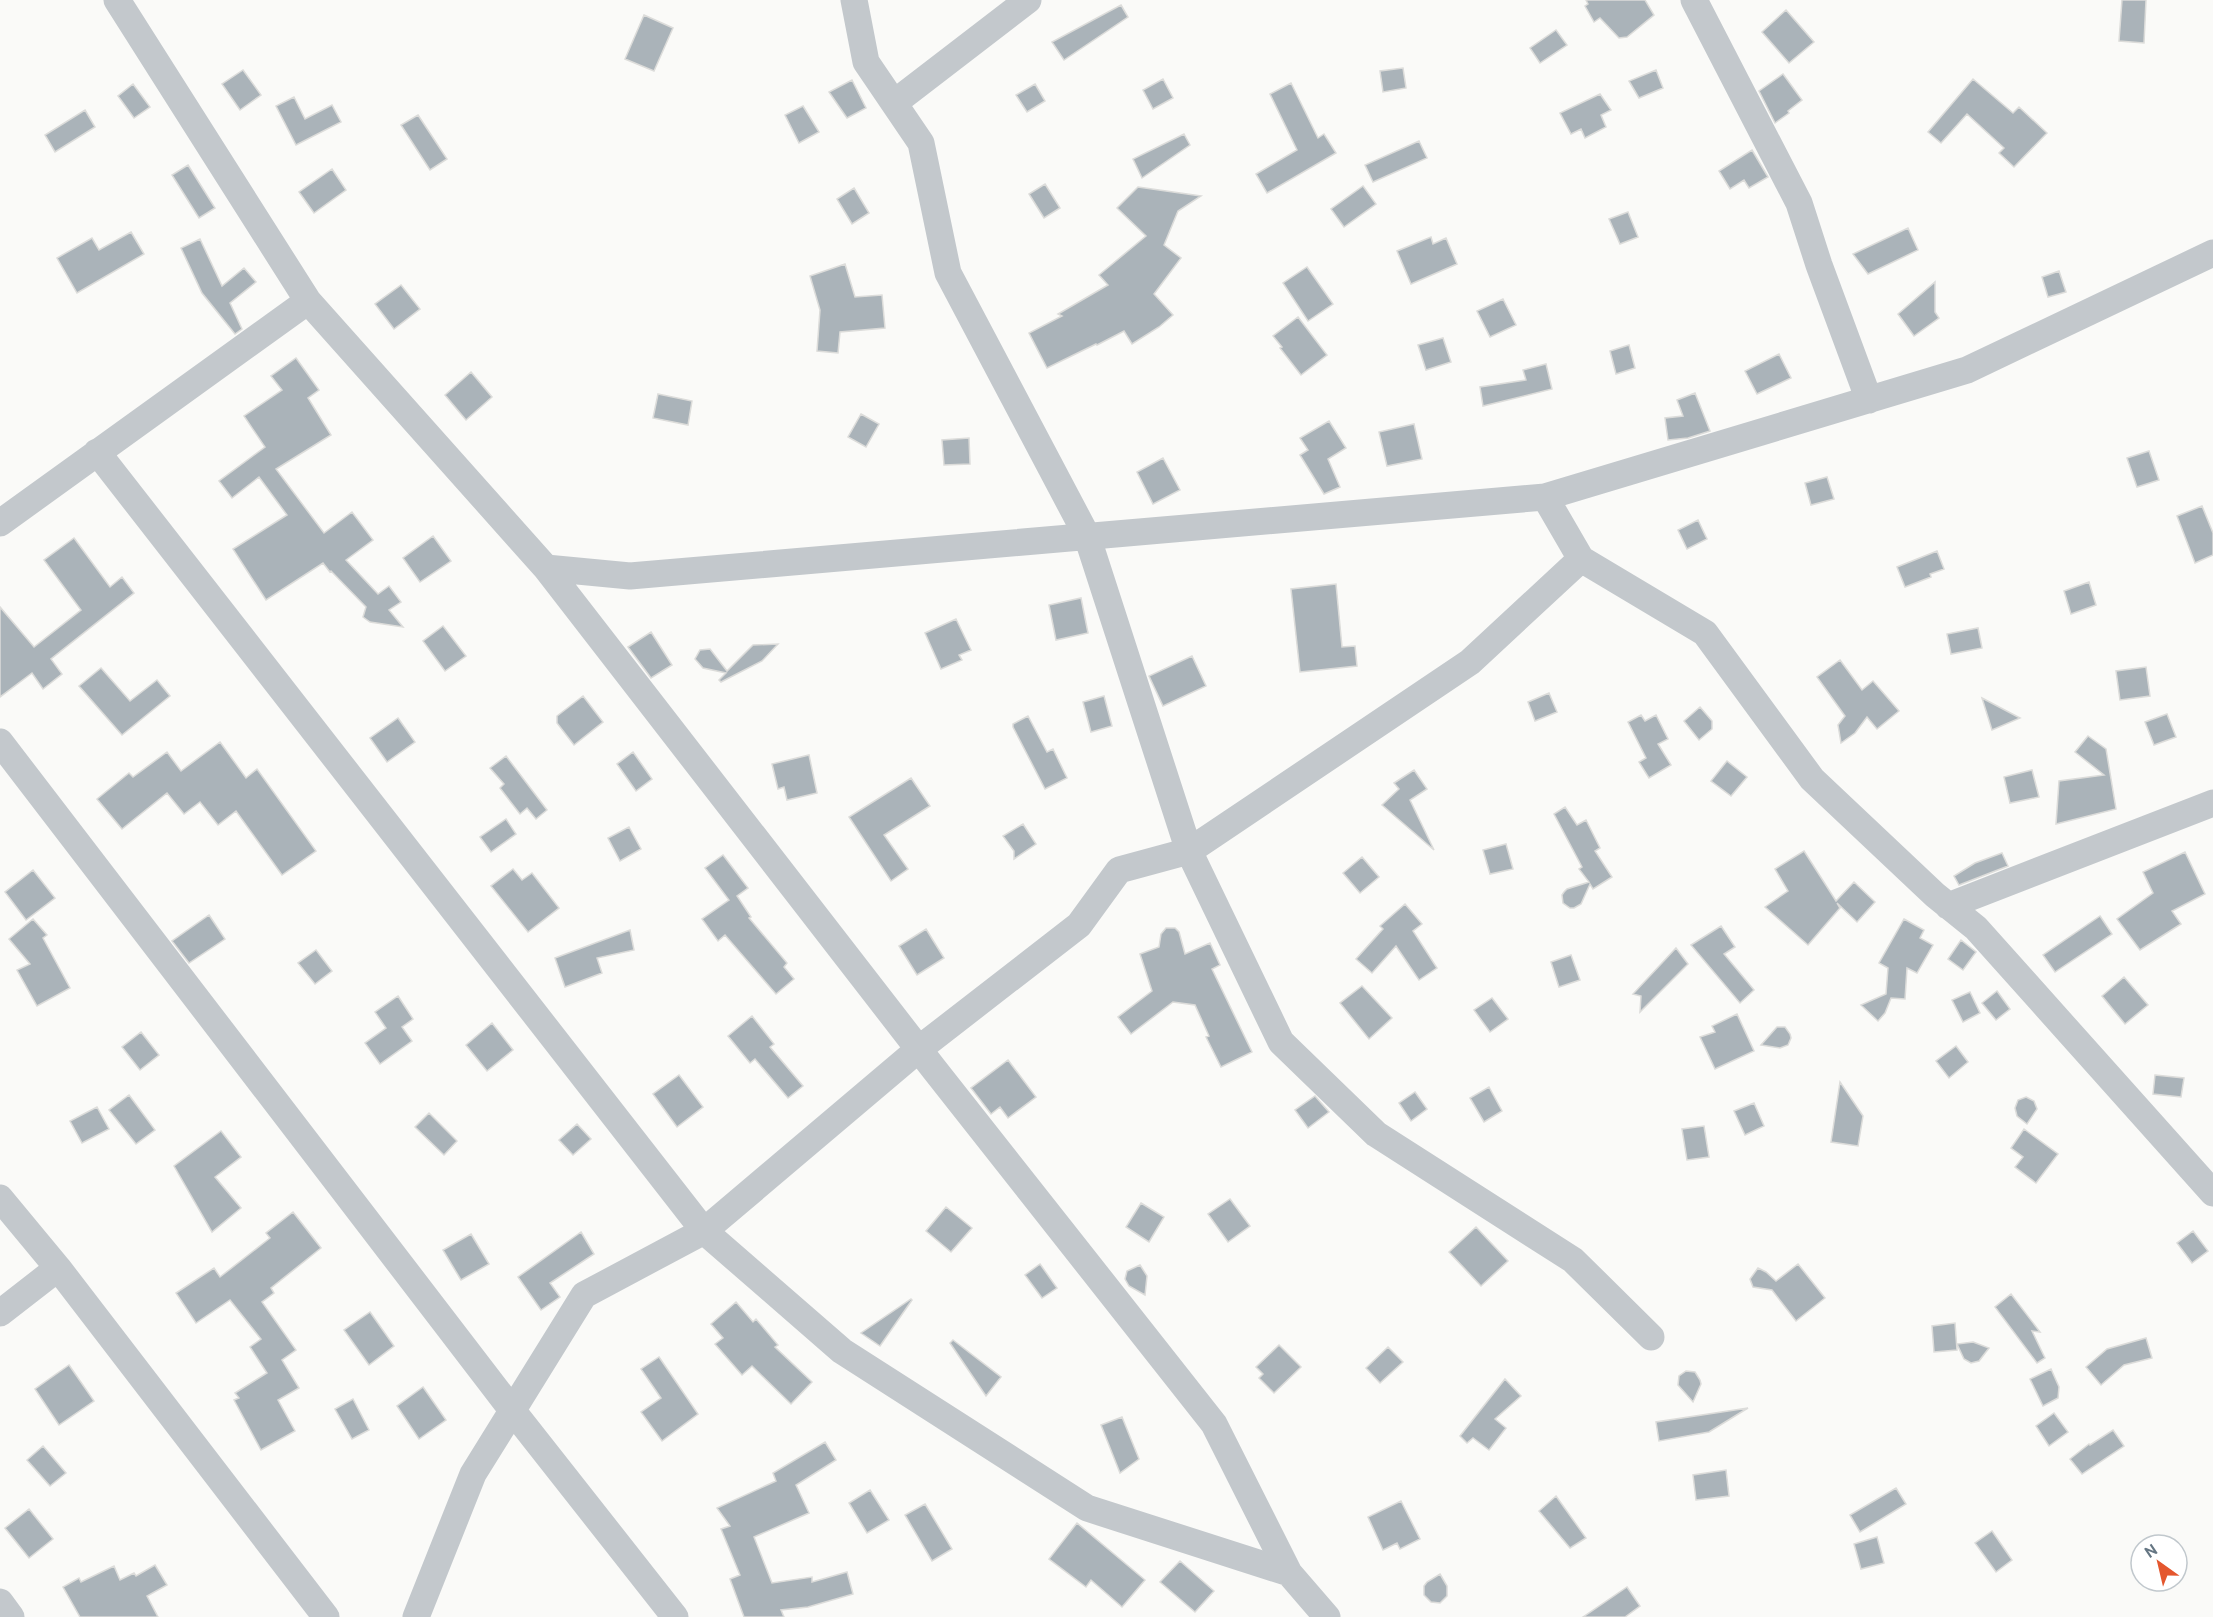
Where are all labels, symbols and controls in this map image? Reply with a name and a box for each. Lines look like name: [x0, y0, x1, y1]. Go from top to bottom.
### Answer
north arrow: [2129, 1533, 2189, 1593]
text: N: [2141, 1541, 2162, 1564]

